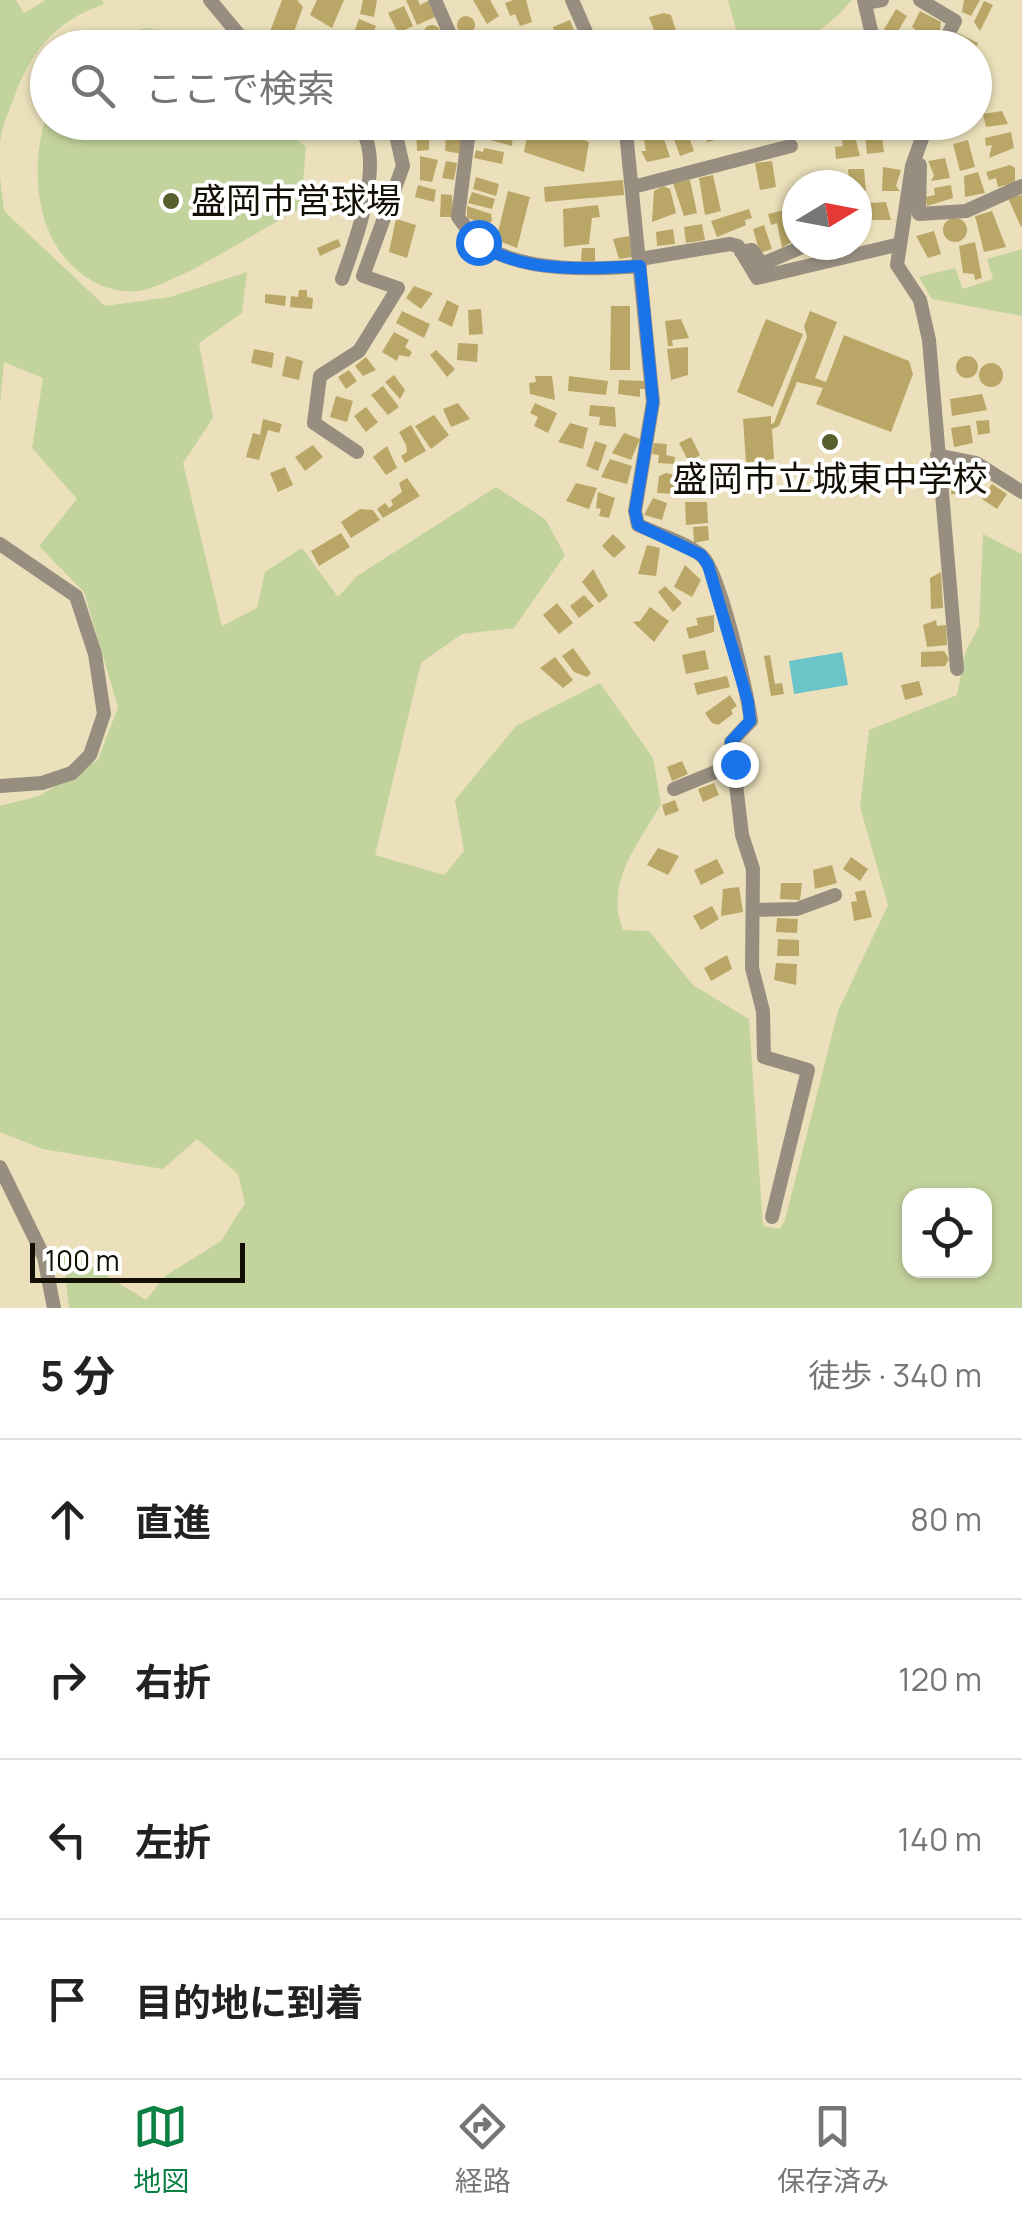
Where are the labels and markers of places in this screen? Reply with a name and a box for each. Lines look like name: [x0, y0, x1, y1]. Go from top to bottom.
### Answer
place label: 盛岡市営球場: [191, 176, 401, 224]
marker: 盛岡市営球場: [160, 190, 182, 212]
marker: 盛岡市立城東中学校: [819, 431, 841, 453]
place label: 盛岡市立城東中学校: [672, 454, 988, 502]

